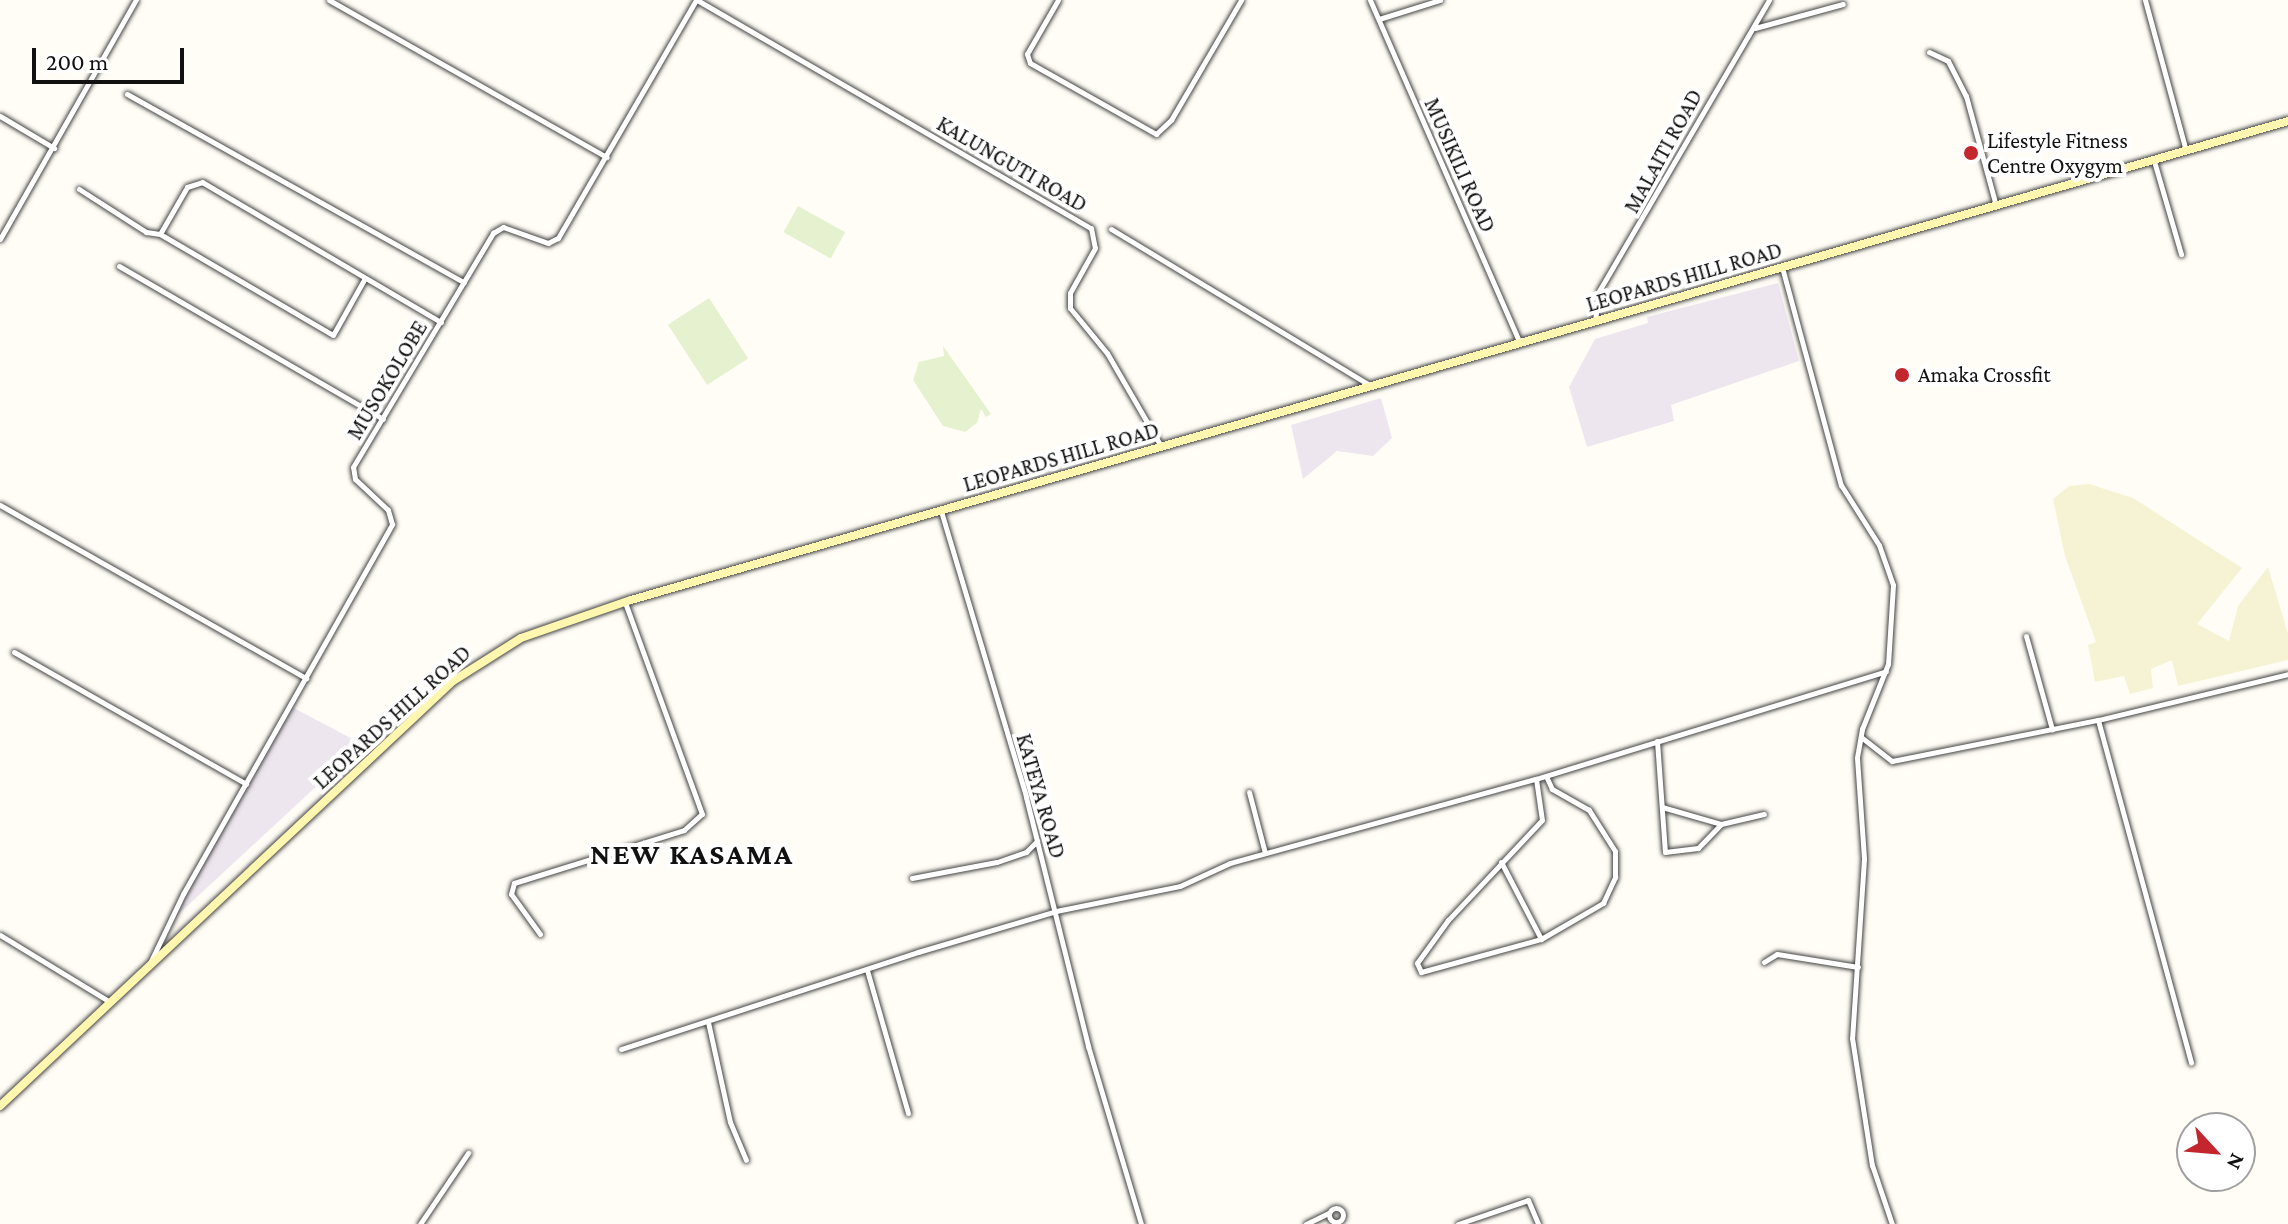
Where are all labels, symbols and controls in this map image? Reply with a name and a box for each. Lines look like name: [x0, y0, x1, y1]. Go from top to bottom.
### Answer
scale bar: [36, 32, 188, 82]
text: 200 m: [46, 48, 108, 75]
street label: MALAITI ROAD: [1618, 85, 1708, 217]
street label: MUSIKILI ROAD: [1419, 94, 1501, 236]
street label: KALUNGUTI ROAD: [932, 110, 1092, 218]
place label: Lifestyle Fitness Centre Oxygym: [1987, 127, 2128, 178]
marker: Lifestyle Fitness Centre Oxygym: [1962, 144, 1980, 162]
street label: LEOPARDS HILL ROAD: [1583, 236, 1785, 318]
street label: MUSOKOLOBE: [341, 316, 433, 444]
place label: Amaka Crossfit: [1918, 362, 2051, 388]
marker: Amaka Crossfit: [1893, 366, 1911, 384]
street label: LEOPARDS HILL ROAD: [960, 416, 1162, 498]
street label: LEOPARDS HILL ROAD: [308, 639, 476, 795]
street label: KATEYA ROAD: [1011, 731, 1071, 861]
district label: NEW KASAMA: [590, 836, 794, 872]
north arrow: [2176, 1112, 2256, 1192]
text: N: [2222, 1150, 2251, 1174]

